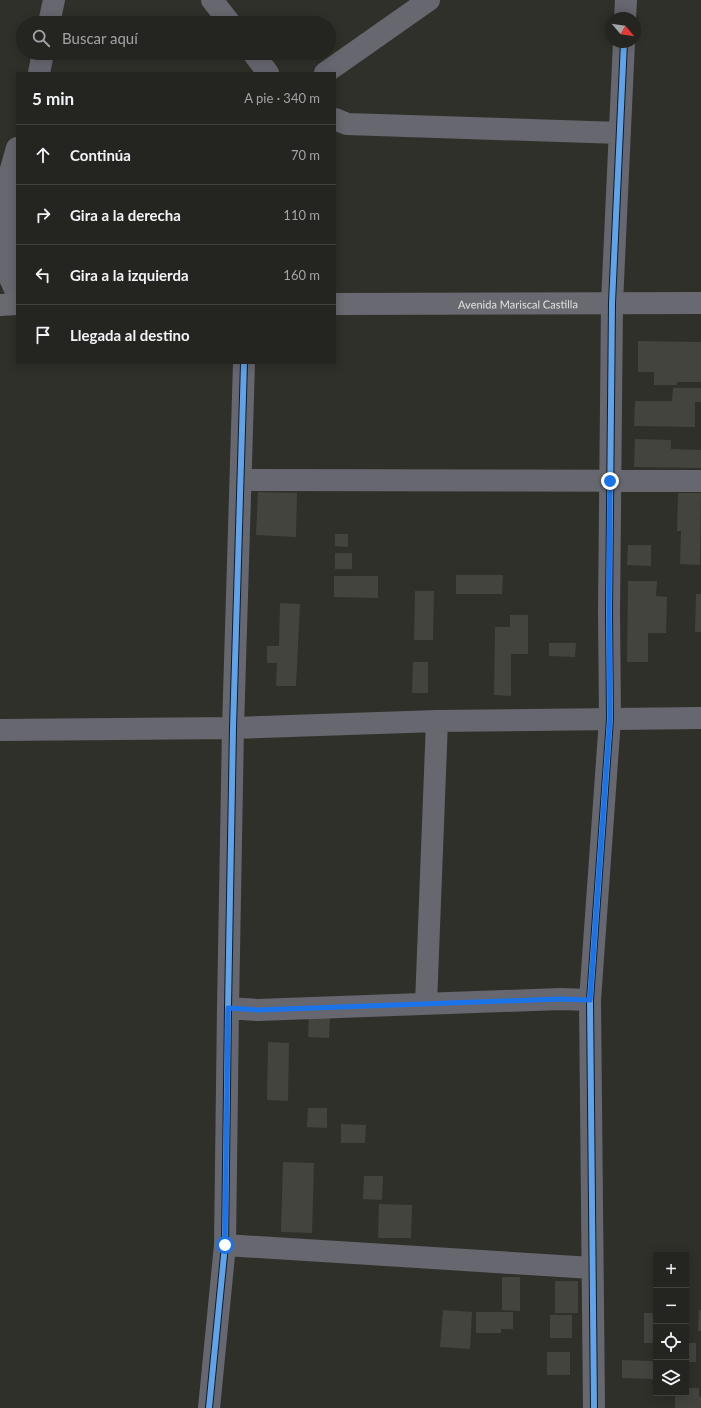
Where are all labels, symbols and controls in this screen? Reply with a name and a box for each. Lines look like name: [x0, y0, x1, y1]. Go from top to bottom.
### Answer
north arrow: [605, 12, 641, 48]
search box: [16, 16, 336, 60]
icon: search: [30, 27, 52, 49]
text: Buscar aquí: [62, 29, 138, 47]
text: 5 min: [32, 88, 74, 109]
text: A pie · 340 m: [244, 90, 320, 106]
icon: ahead: [32, 144, 54, 166]
text: Continúa: [70, 146, 131, 164]
text: 70 m: [291, 147, 320, 163]
icon: right: [32, 204, 54, 226]
text: Gira a la derecha: [70, 206, 181, 224]
text: 110 m: [283, 207, 320, 223]
icon: left: [32, 264, 54, 286]
text: Gira a la izquierda: [70, 266, 189, 284]
text: 160 m: [283, 267, 320, 283]
street label: Avenida Mariscal Castilla: [458, 297, 578, 310]
icon: arrive: [32, 324, 54, 346]
text: Llegada al destino: [70, 326, 190, 344]
route end: [601, 472, 619, 490]
route start: [216, 1236, 234, 1254]
map controls: [653, 1252, 689, 1396]
button: +: [653, 1252, 689, 1288]
button: −: [653, 1288, 689, 1324]
button: locate: [653, 1324, 689, 1360]
button: layers: [653, 1360, 689, 1396]

